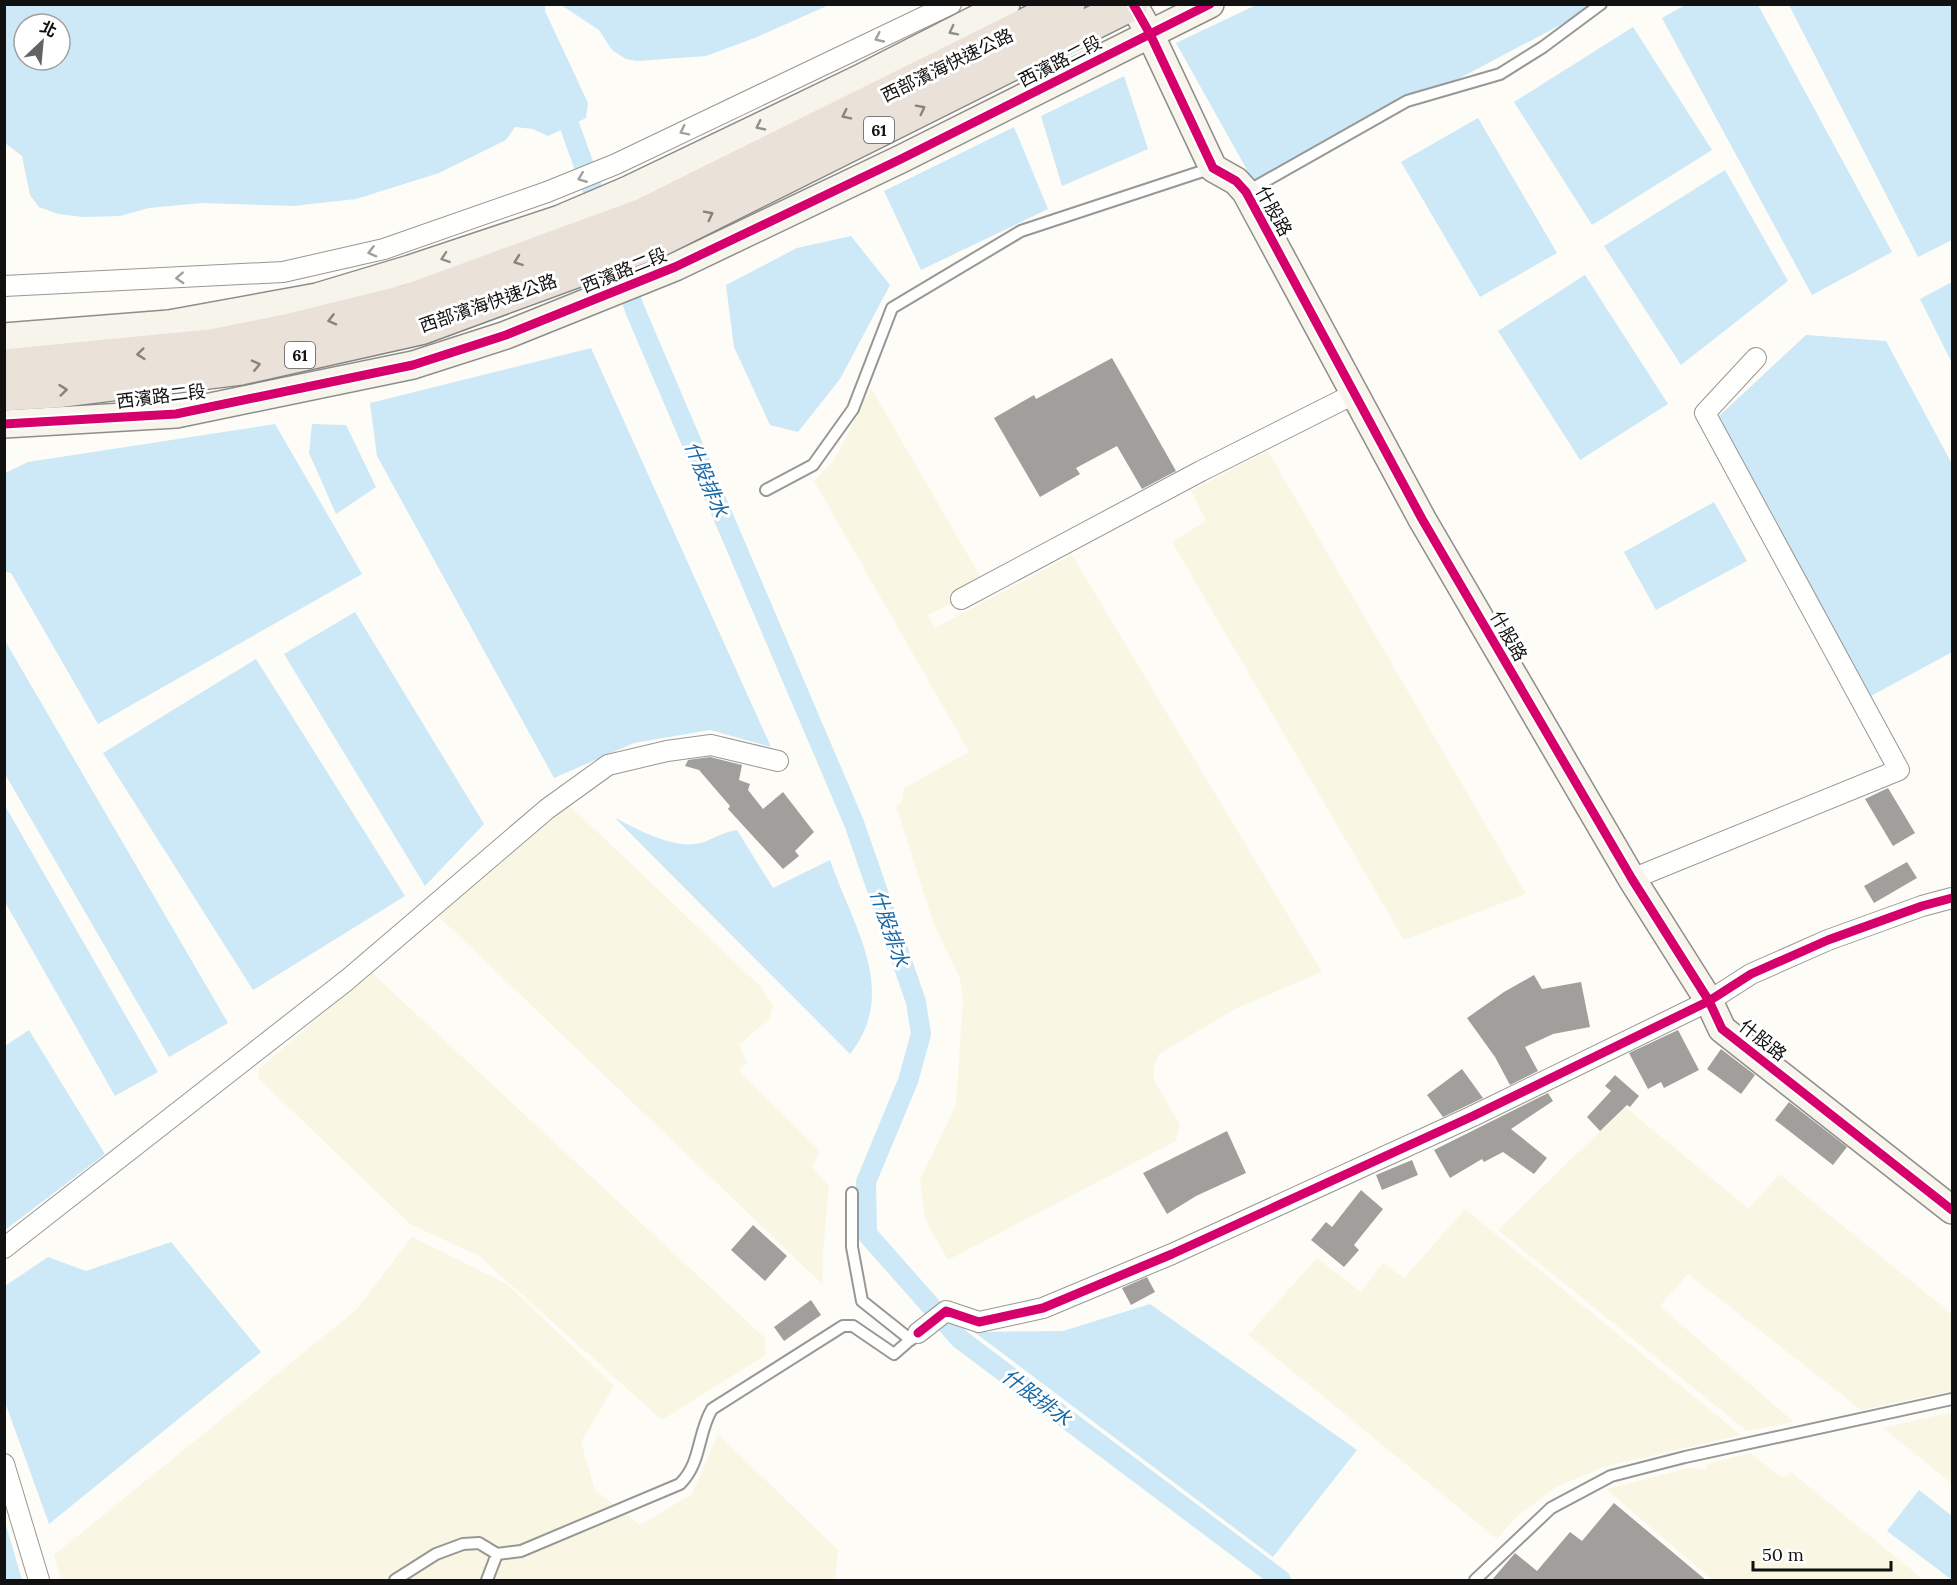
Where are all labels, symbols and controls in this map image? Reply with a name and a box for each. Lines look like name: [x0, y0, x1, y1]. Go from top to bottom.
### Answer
north arrow: [12, 12, 72, 72]
text: 北: [37, 16, 60, 41]
street label: 西部濱海快速公路: [877, 23, 1017, 107]
one-way arrow: [949, 24, 960, 35]
street label: 西濱路二段: [1015, 30, 1105, 92]
one-way arrow: [874, 31, 885, 43]
one-way arrow: [915, 105, 926, 117]
one-way arrow: [842, 107, 853, 119]
road number: 61: [864, 117, 894, 143]
one-way arrow: [755, 119, 766, 131]
one-way arrow: [679, 124, 690, 136]
one-way arrow: [577, 171, 588, 183]
street label: 什股路: [1251, 182, 1297, 240]
one-way arrow: [703, 211, 714, 222]
street label: 西濱路二段: [578, 242, 670, 298]
one-way arrow: [368, 244, 378, 257]
one-way arrow: [440, 250, 451, 263]
one-way arrow: [513, 253, 524, 266]
street label: 西部濱海快速公路: [416, 269, 560, 337]
one-way arrow: [175, 271, 184, 284]
one-way arrow: [328, 312, 338, 325]
road number: 61: [285, 342, 315, 368]
one-way arrow: [136, 347, 145, 359]
one-way arrow: [251, 359, 261, 372]
street label: 西濱路二段: [115, 379, 207, 413]
one-way arrow: [58, 384, 67, 396]
water label: 什股排水: [680, 437, 735, 522]
street label: 什股路: [1486, 607, 1532, 665]
water label: 什股排水: [865, 886, 915, 971]
street label: 什股路: [1735, 1014, 1791, 1066]
water label: 什股排水: [998, 1363, 1077, 1432]
scale bar: [1753, 1534, 1891, 1572]
text: 50 m: [1762, 1543, 1804, 1566]

